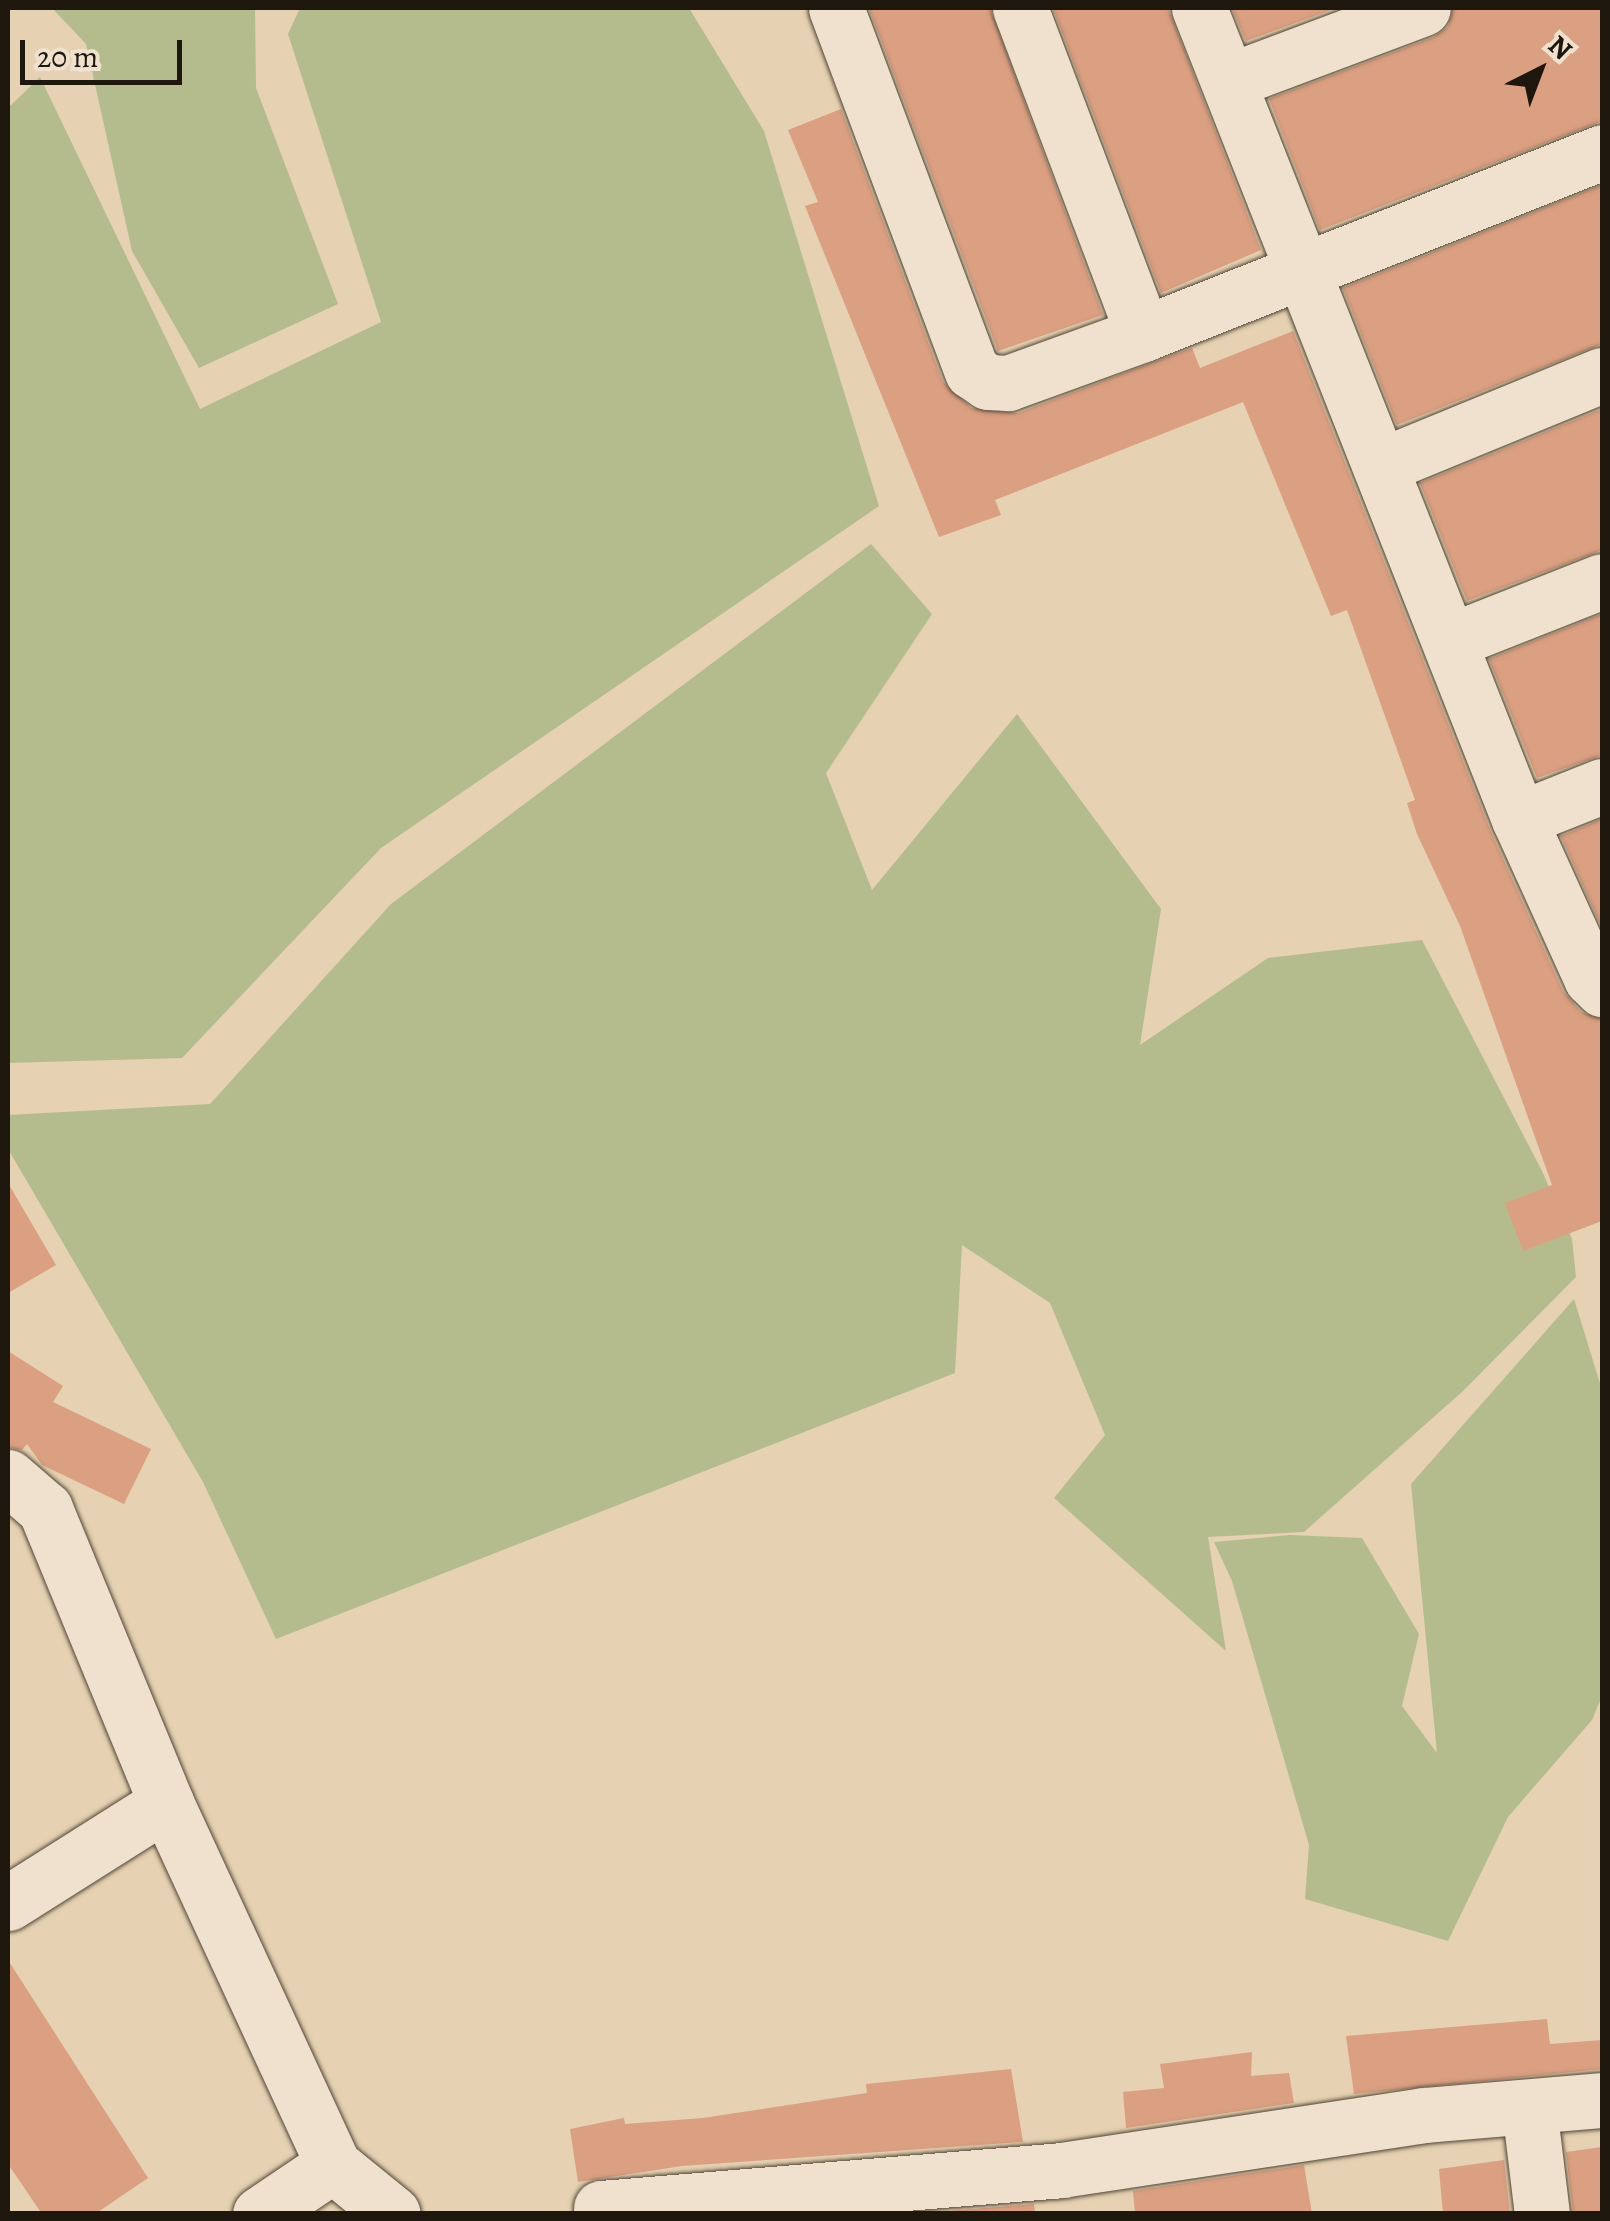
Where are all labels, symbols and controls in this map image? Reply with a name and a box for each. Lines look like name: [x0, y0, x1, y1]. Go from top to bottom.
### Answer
scale bar: [25, 20, 188, 82]
north arrow: [1490, 20, 1590, 120]
text: N: [1540, 27, 1580, 69]
text: 20 m: [37, 37, 98, 77]

